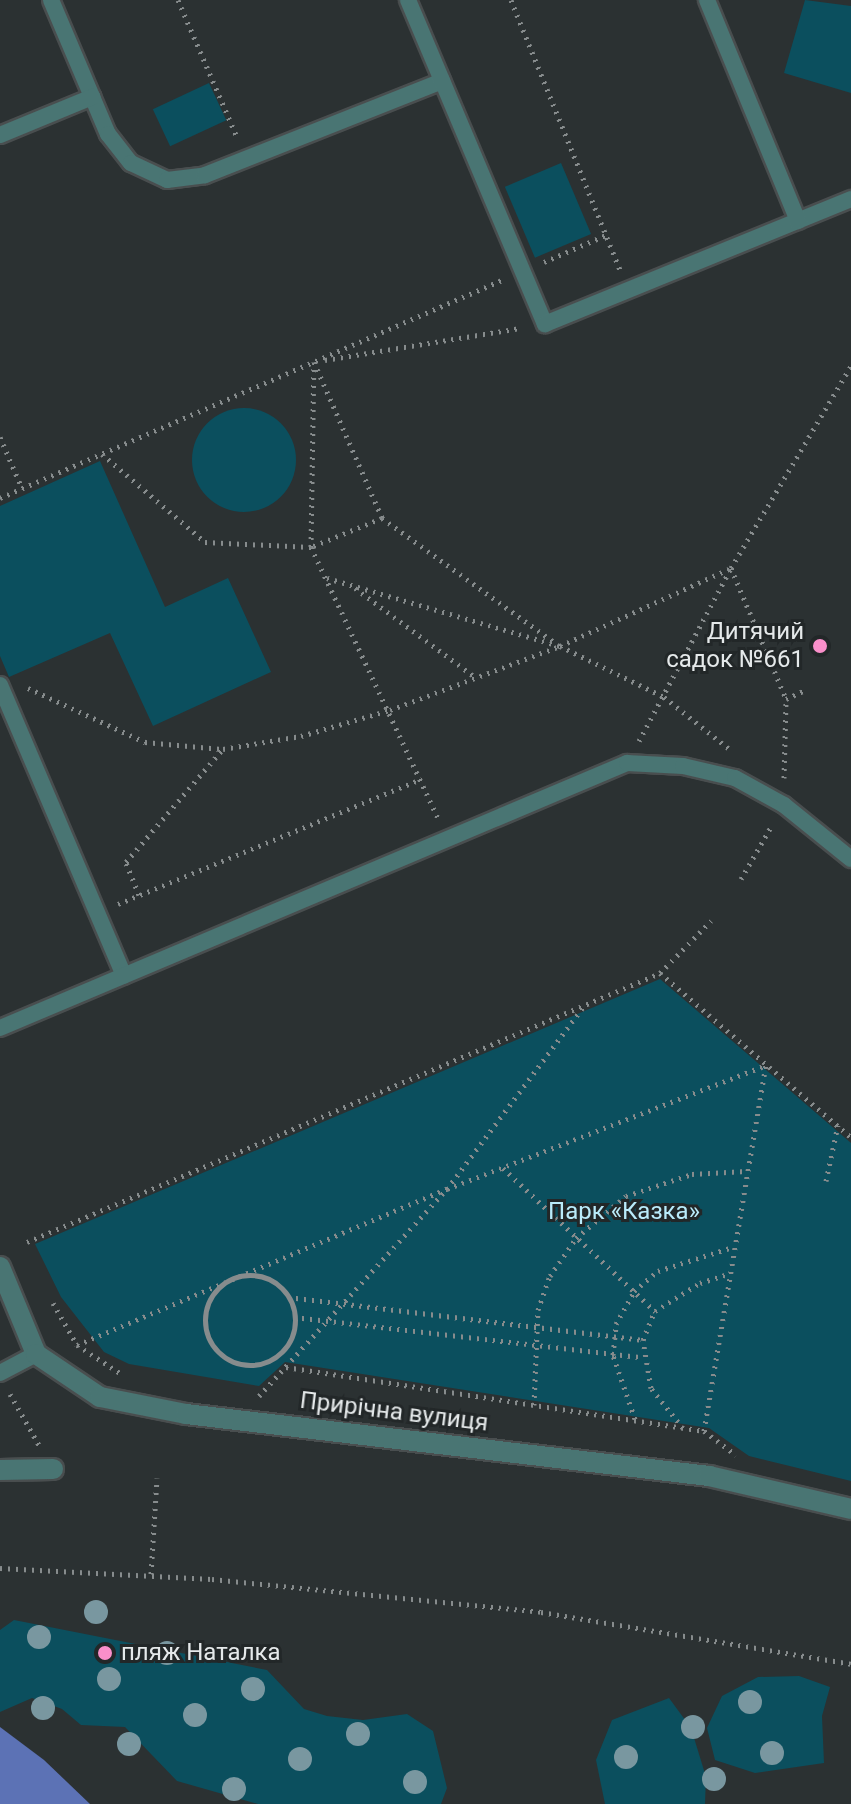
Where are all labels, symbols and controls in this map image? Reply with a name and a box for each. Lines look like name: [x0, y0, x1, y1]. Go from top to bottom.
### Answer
place label: Дитячий садок №661: [666, 618, 804, 674]
marker: Дитячий садок №661: [811, 637, 829, 655]
park label: Парк «Казка»: [548, 1198, 700, 1226]
street label: Прирічна вулиця: [298, 1386, 490, 1438]
place label: пляж Наталка: [121, 1639, 281, 1667]
marker: пляж Наталка: [96, 1644, 114, 1662]

